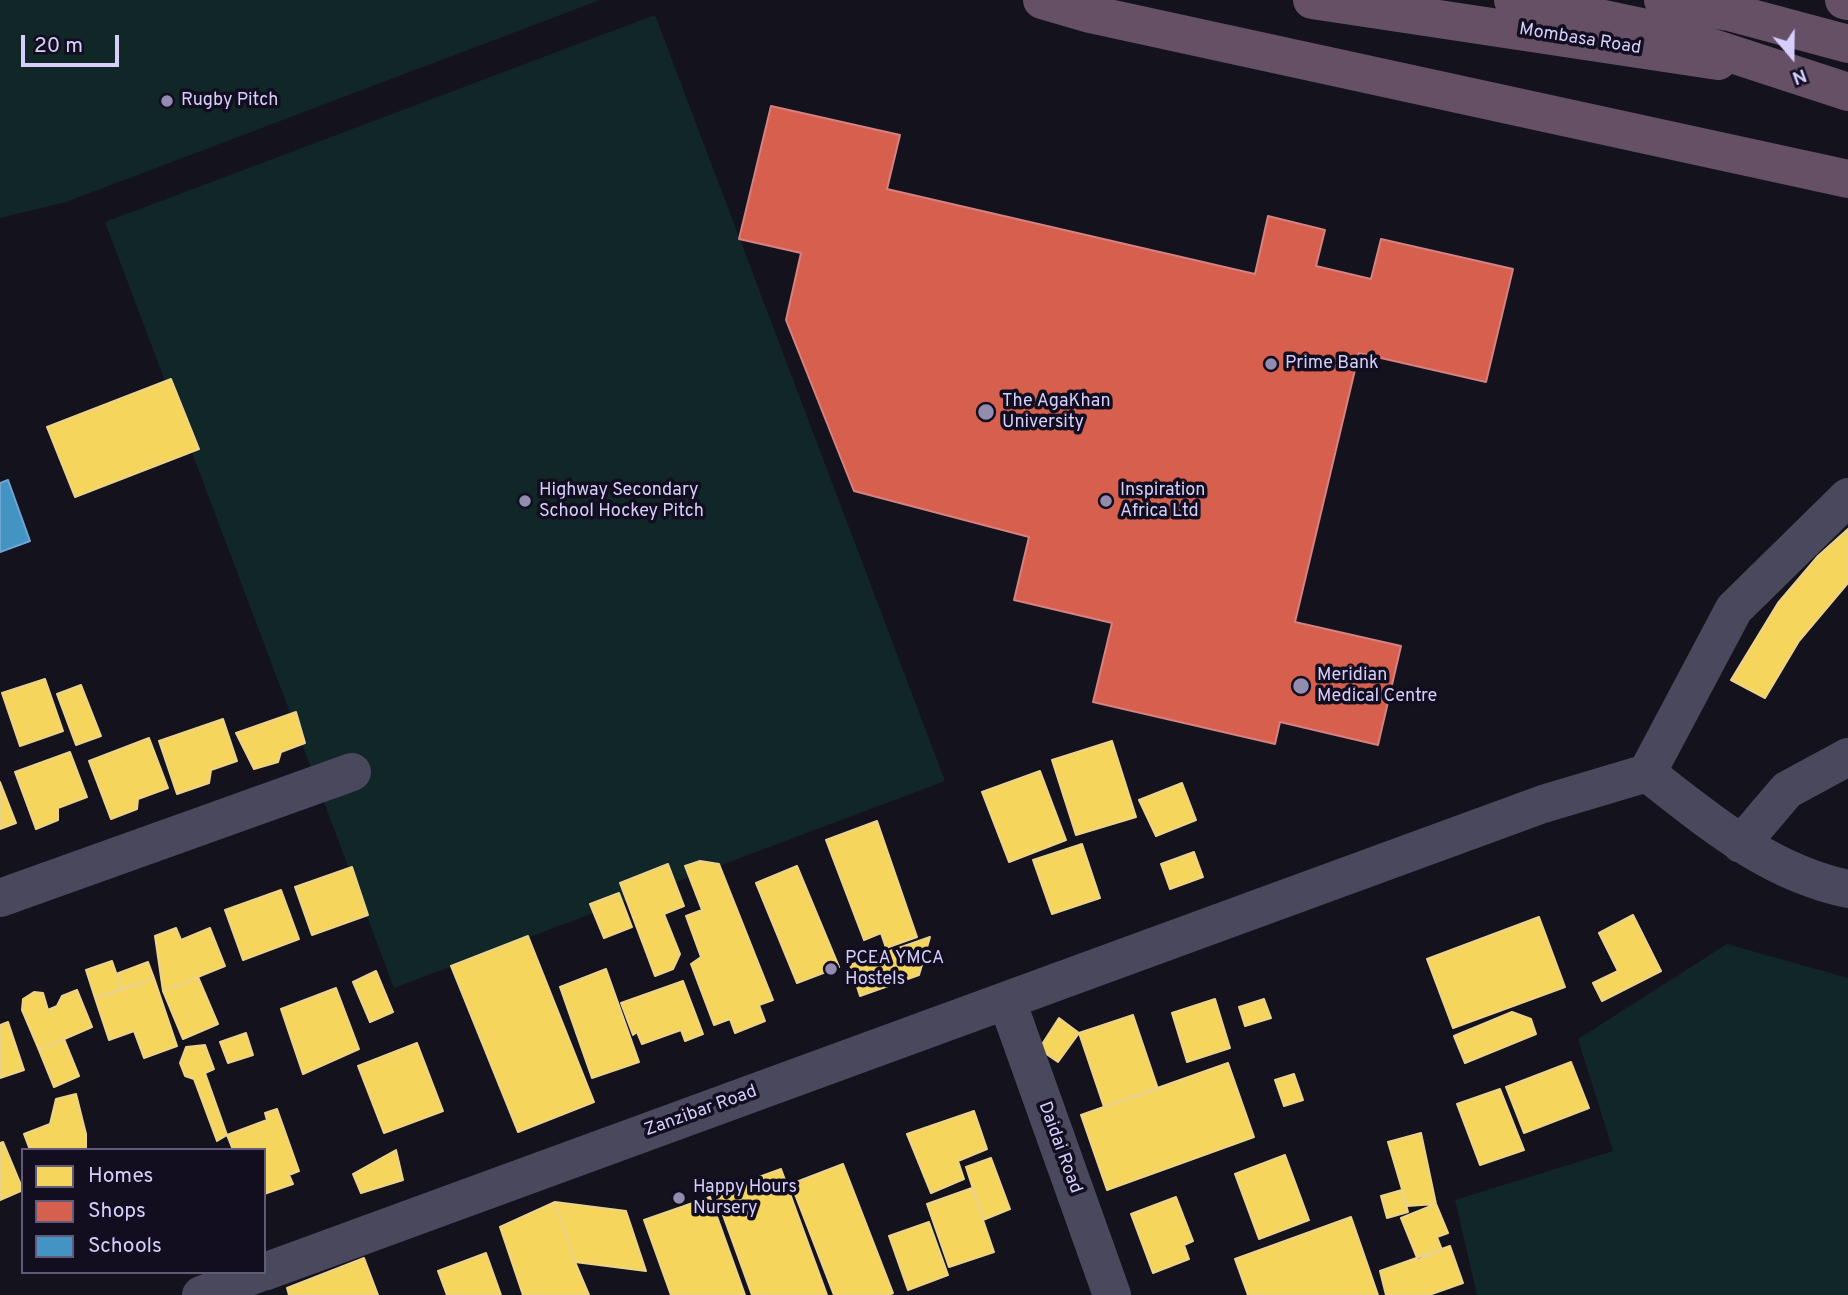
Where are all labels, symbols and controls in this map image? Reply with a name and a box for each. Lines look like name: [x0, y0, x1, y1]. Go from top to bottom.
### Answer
street label: Mombasa Road: [1517, 20, 1643, 60]
scale bar: [24, 21, 122, 65]
north arrow: [1757, 21, 1827, 91]
text: 20 m: [34, 33, 83, 60]
text: N: [1789, 62, 1810, 89]
place label: Rugby Pitch: [181, 90, 278, 112]
marker: Rugby Pitch: [159, 93, 175, 109]
place label: Prime Bank: [1285, 353, 1379, 375]
marker: Prime Bank: [1263, 356, 1279, 372]
place label: The AgaKhan University: [1002, 391, 1111, 434]
marker: The AgaKhan University: [976, 402, 996, 422]
place label: Highway Secondary School Hockey Pitch: [539, 480, 704, 522]
place label: Inspiration Africa Ltd: [1120, 480, 1205, 522]
marker: Highway Secondary School Hockey Pitch: [517, 493, 533, 509]
marker: Inspiration Africa Ltd: [1098, 493, 1114, 509]
place label: Meridian Medical Centre: [1317, 665, 1437, 708]
marker: Meridian Medical Centre: [1291, 676, 1311, 696]
place label: PCEA YMCA Hostels: [845, 948, 944, 990]
marker: PCEA YMCA Hostels: [823, 961, 839, 977]
street label: Zanzibar Road: [642, 1082, 760, 1142]
street label: Daidai Road: [1032, 1099, 1086, 1197]
legend: [21, 1148, 266, 1274]
text: Homes: [88, 1163, 153, 1190]
place label: Happy Hours Nursery: [693, 1177, 797, 1220]
marker: Happy Hours Nursery: [671, 1190, 687, 1206]
text: Shops: [88, 1198, 146, 1225]
text: Schools: [88, 1233, 162, 1260]

